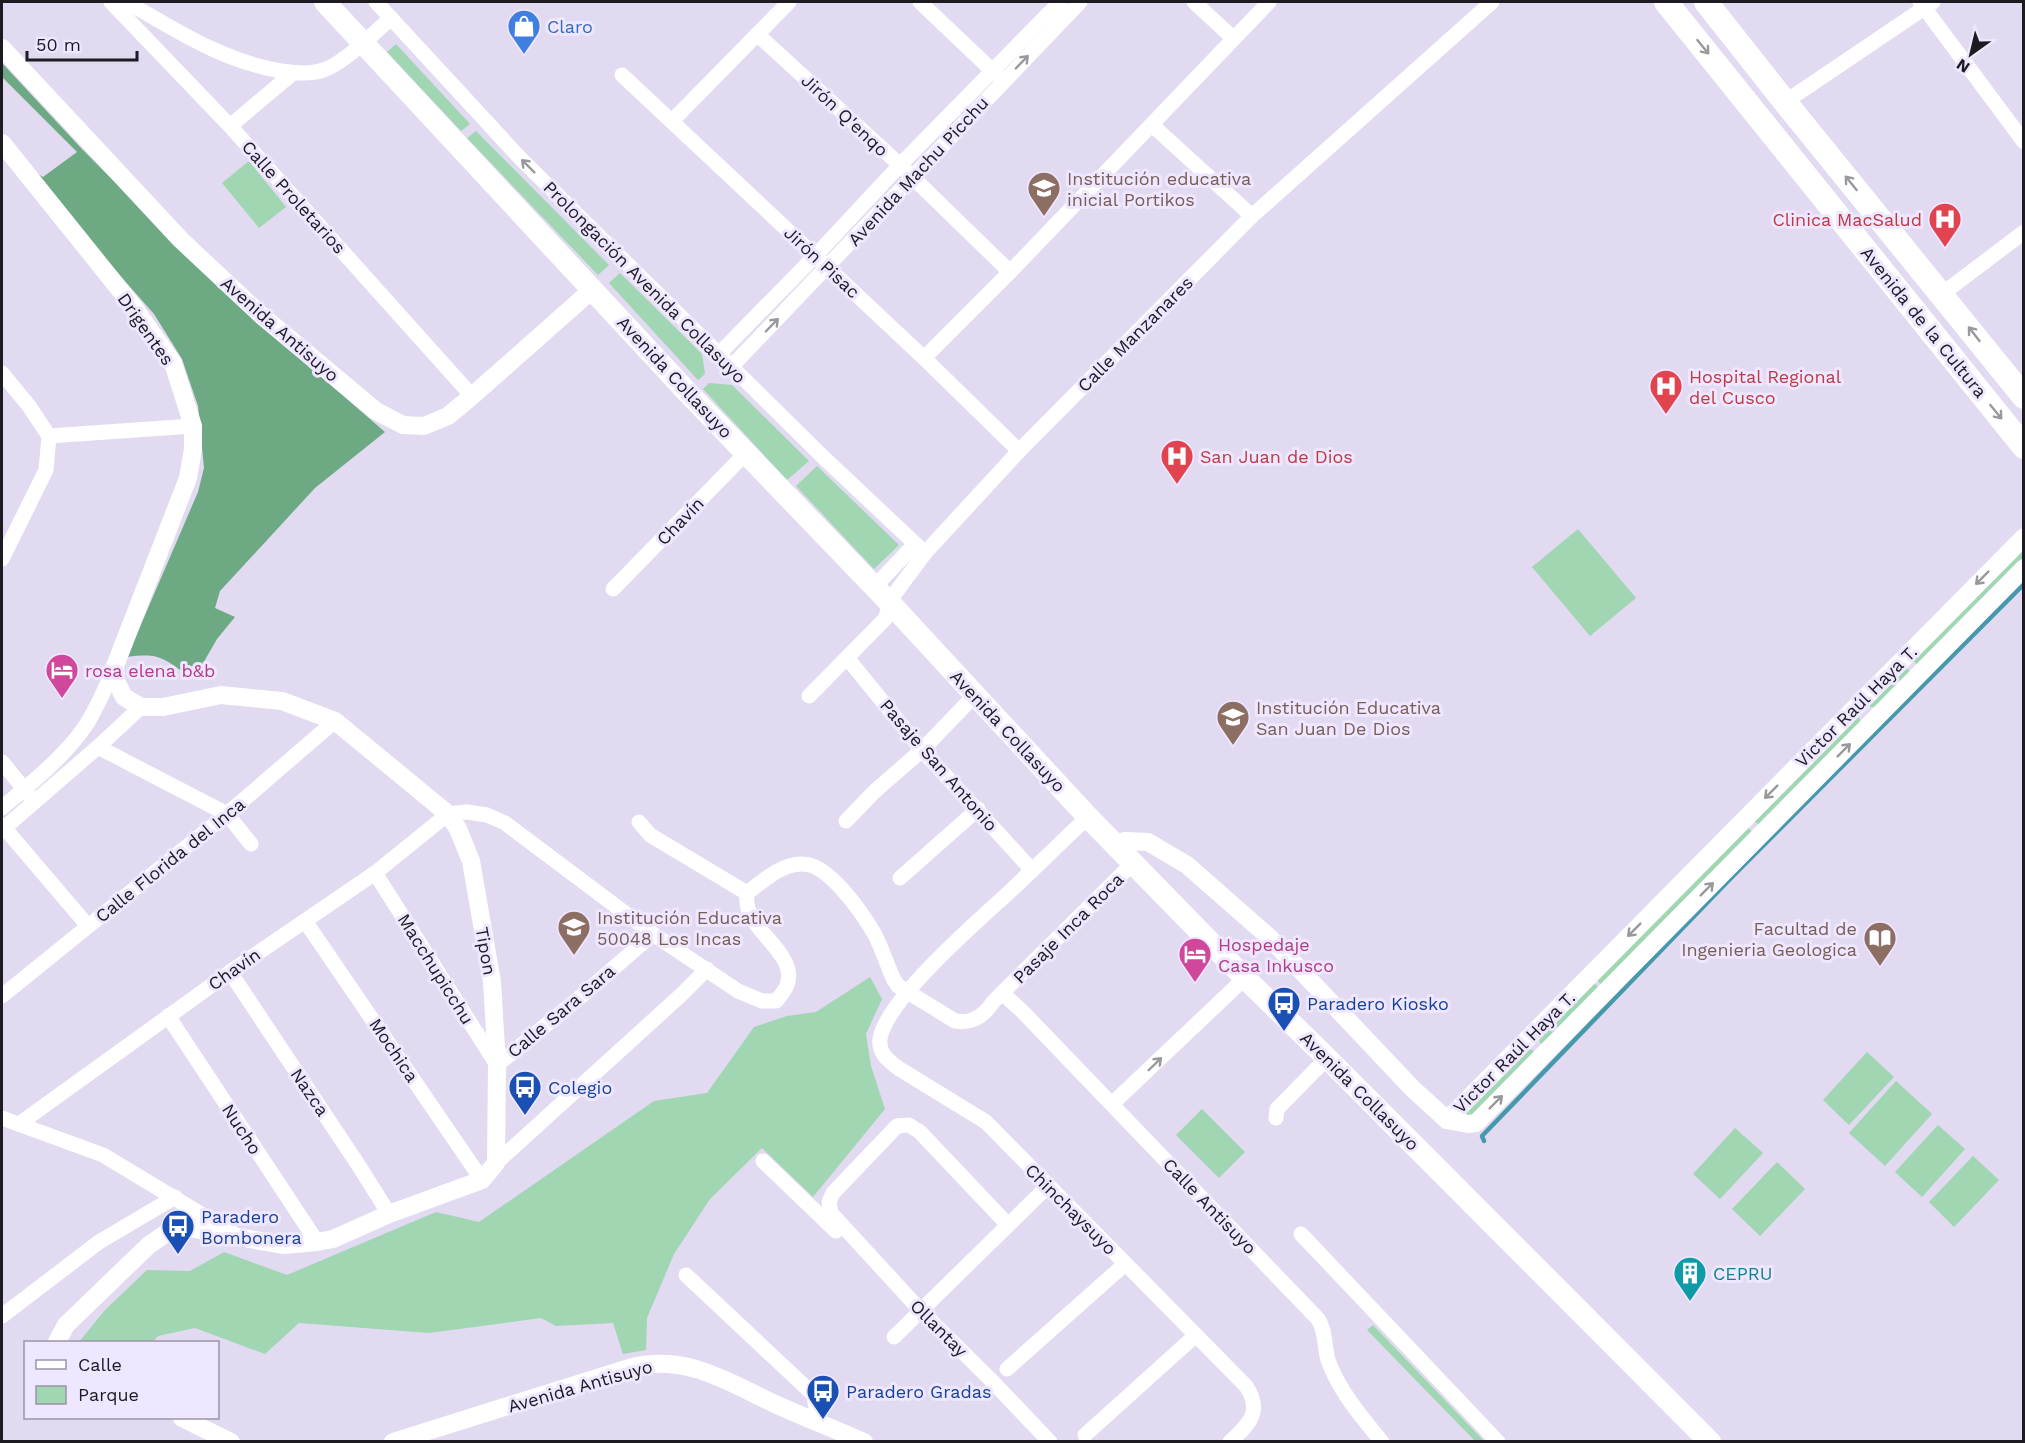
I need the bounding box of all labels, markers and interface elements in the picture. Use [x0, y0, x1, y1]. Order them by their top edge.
shop icon: Claro [506, 8, 542, 55]
place label: Claro [547, 16, 593, 37]
scale bar [27, 24, 136, 62]
north arrow [1941, 24, 2001, 84]
text: 50 m [36, 34, 81, 55]
one-way arrow [1696, 39, 1709, 55]
one-way arrow [1014, 54, 1029, 69]
text: N [1953, 55, 1973, 77]
street label: Jirón Q'enqo [797, 69, 893, 161]
street label: Avenida Machu Picchu [843, 92, 993, 250]
street label: Calle Proletarios [238, 136, 350, 258]
one-way arrow [520, 158, 535, 173]
place label: Institución educativa inicial Portikos [1067, 168, 1251, 210]
school or university icon: Institución educativa inicial Portikos [1026, 170, 1062, 217]
street label: Prolongación Avenida Collasuyo [539, 176, 751, 388]
one-way arrow [1844, 176, 1858, 191]
hospital icon: Clinica MacSalud [1927, 201, 1963, 248]
place label: Clinica MacSalud [1772, 209, 1922, 230]
street label: Jirón Pisac [780, 222, 864, 302]
street label: Avenida de la Cultura [1857, 242, 1991, 402]
street label: Avenida Antisuyo [217, 272, 343, 386]
street label: Calle Manzanares [1073, 272, 1197, 396]
street label: Drigentes [113, 289, 179, 369]
street label: Avenida Collasuyo [613, 311, 737, 443]
one-way arrow [764, 317, 779, 332]
one-way arrow [1968, 327, 1981, 343]
place label: Hospital Regional del Cusco [1689, 366, 1842, 408]
hospital icon: Hospital Regional del Cusco [1648, 368, 1684, 415]
one-way arrow [1989, 404, 2002, 420]
hospital icon: San Juan de Dios [1159, 438, 1195, 485]
place label: San Juan de Dios [1200, 446, 1353, 467]
street label: Chavín [652, 493, 708, 549]
one-way arrow [1975, 571, 1990, 586]
street label: Victor Raúl Haya T. [1791, 641, 1921, 771]
hotel icon: rosa elena b&b [44, 652, 80, 699]
place label: rosa elena b&b [85, 660, 215, 681]
street label: Avenida Collasuyo [946, 666, 1070, 796]
street label: Pasaje San Antonio [876, 695, 1002, 835]
place label: Institución Educativa San Juan De Dios [1256, 697, 1441, 739]
school or university icon: Institución Educativa San Juan De Dios [1215, 699, 1251, 746]
one-way arrow [1837, 742, 1851, 757]
one-way arrow [1764, 784, 1779, 799]
street label: Calle Florida del Inca [91, 793, 249, 927]
street label: Pasaje Inca Roca [1009, 869, 1127, 987]
one-way arrow [1700, 881, 1714, 896]
place label: Institución Educativa 50048 Los Incas [597, 907, 782, 949]
school or university icon: Institución Educativa 50048 Los Incas [556, 909, 592, 956]
street label: Macchupicchu [394, 910, 478, 1028]
place label: Facultad de Ingenieria Geologica [1681, 918, 1857, 960]
library icon: Facultad de Ingenieria Geologica [1862, 920, 1898, 967]
one-way arrow [1627, 923, 1642, 938]
street label: Tipon [471, 925, 501, 977]
place label: Hospedaje Casa Inkusco [1218, 934, 1334, 976]
hotel icon: Hospedaje Casa Inkusco [1177, 936, 1213, 983]
street label: Chavín [204, 944, 264, 994]
street label: Calle Sara Sara [503, 960, 619, 1062]
bus stop icon: Paradero Kiosko [1266, 985, 1302, 1032]
street label: Victor Raúl Haya T. [1449, 987, 1579, 1117]
place label: Paradero Kiosko [1307, 993, 1449, 1014]
street label: Mochica [365, 1014, 423, 1086]
street label: Avenida Collasuyo [1296, 1027, 1424, 1155]
one-way arrow [1147, 1057, 1162, 1071]
street label: Nazca [286, 1064, 334, 1120]
bus stop icon: Colegio [507, 1069, 543, 1116]
place label: Colegio [548, 1077, 612, 1098]
one-way arrow [1489, 1095, 1503, 1110]
street label: Nucho [218, 1100, 266, 1158]
street label: Calle Antisuyo [1159, 1154, 1261, 1258]
street label: Chinchaysuyo [1021, 1159, 1121, 1259]
place label: Paradero Bombonera [201, 1206, 302, 1248]
bus stop icon: Paradero Bombonera [160, 1208, 196, 1255]
building icon: CEPRU [1672, 1255, 1708, 1302]
place label: CEPRU [1713, 1263, 1773, 1284]
street label: Ollantay [906, 1295, 972, 1361]
legend [24, 1341, 219, 1419]
text: Calle [78, 1354, 122, 1375]
street label: Avenida Antisuyo [505, 1355, 655, 1417]
bus stop icon: Paradero Gradas [805, 1373, 841, 1420]
place label: Paradero Gradas [846, 1381, 991, 1402]
text: Parque [78, 1384, 139, 1405]

